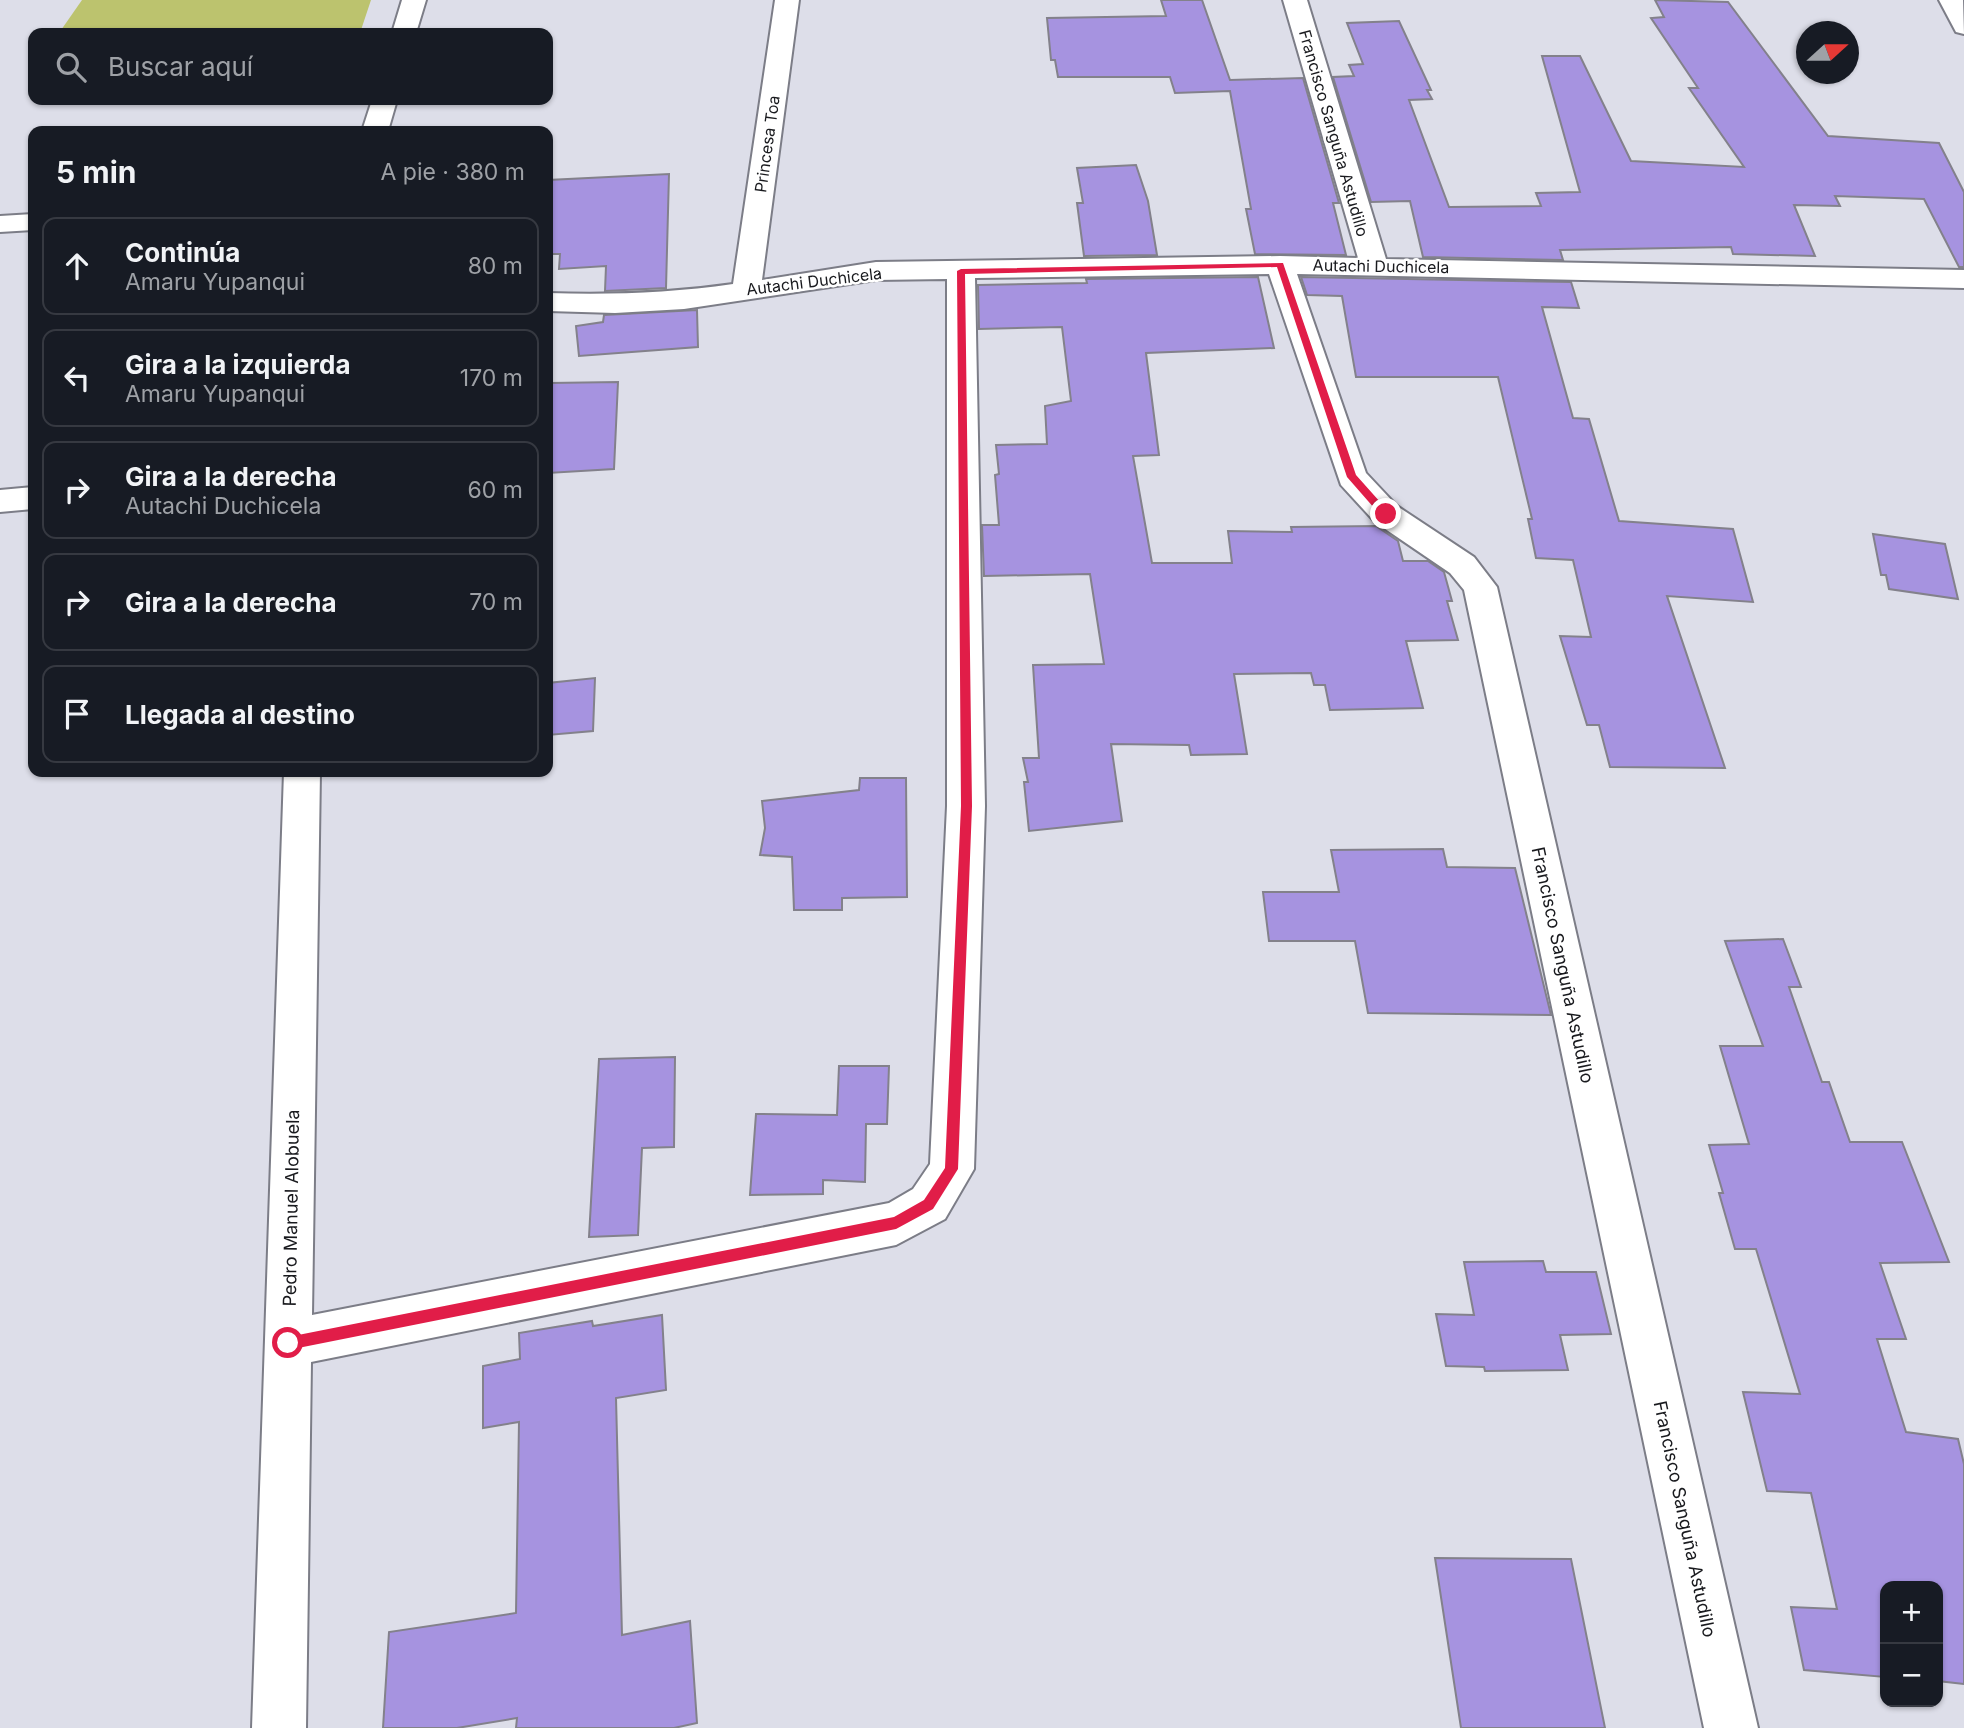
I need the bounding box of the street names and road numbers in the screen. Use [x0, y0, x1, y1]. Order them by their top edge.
street label: Francisco Sanguña Astudillo [1295, 27, 1373, 239]
street label: Princesa Toa [750, 94, 784, 194]
street label: Autachi Duchicela [1313, 255, 1449, 277]
street label: Autachi Duchicela [745, 263, 883, 299]
street label: Francisco Sanguña Astudillo [1528, 845, 1598, 1085]
street label: Pedro Manuel Alobuela [279, 1109, 303, 1307]
street label: Francisco Sanguña Astudillo [1650, 1399, 1720, 1639]

